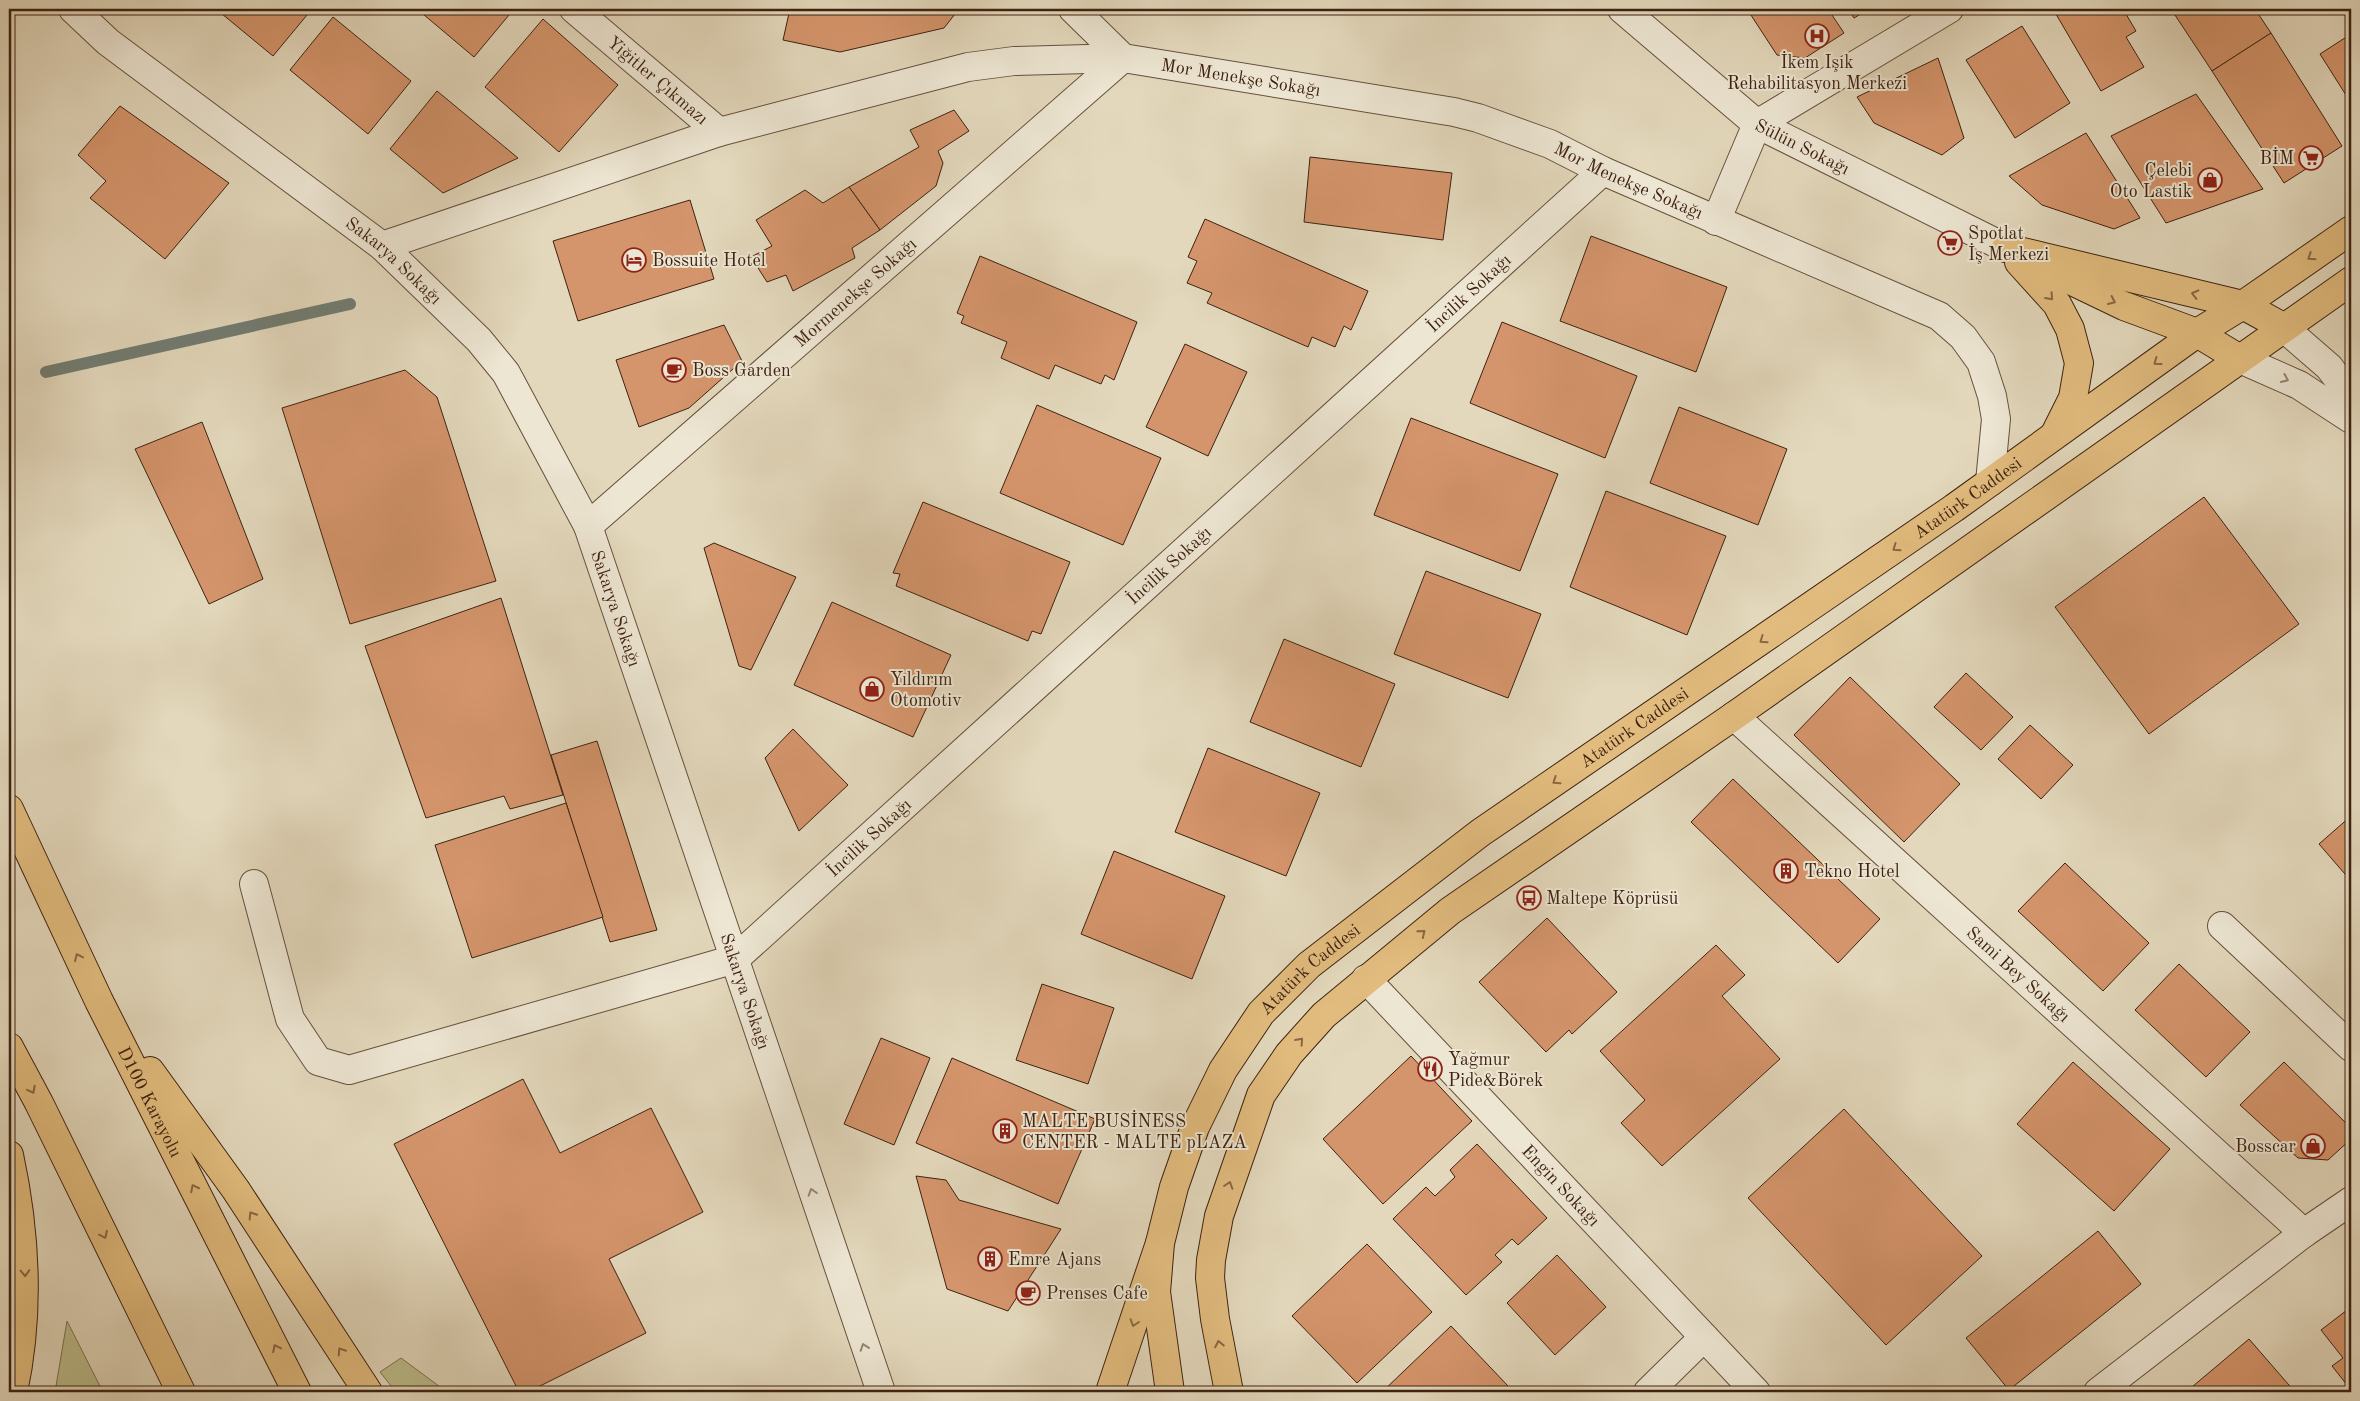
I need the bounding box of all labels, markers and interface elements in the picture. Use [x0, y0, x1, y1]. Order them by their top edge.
hospital icon: İkem Işık Rehabilitasyon Merkezi [1804, 23, 1830, 49]
street label: Yiğitler Çıkmazı [604, 33, 711, 129]
place label: İkem Işık Rehabilitasyon Merkezi [1727, 51, 1907, 93]
street label: Mor Menekşe Sokağı [1160, 56, 1322, 100]
street label: Sülün Sokağı [1752, 116, 1852, 179]
street label: Mor Menekşe Sokağı [1551, 140, 1705, 223]
supermarket icon: BİM [2298, 145, 2324, 171]
place label: BİM [2259, 147, 2294, 168]
place label: Çelebi Oto Lastik [2110, 162, 2192, 201]
shop icon: Çelebi Oto Lastik [2197, 167, 2223, 193]
street label: Sakarya Sokağı [342, 214, 444, 308]
place label: Spotlat İş Merkezi [1968, 225, 2049, 264]
supermarket icon: Spotlat İş Merkezi [1937, 230, 1963, 256]
street label: Mormenekşe Sokağı [791, 235, 920, 351]
hotel icon: Bossuite Hotel [621, 247, 647, 273]
street label: İncilik Sokağı [1422, 251, 1515, 336]
one-way arrow [2307, 251, 2317, 260]
place label: Bossuite Hotel [652, 252, 766, 270]
one-way arrow [2191, 289, 2200, 300]
one-way arrow [2045, 291, 2054, 300]
one-way arrow [2107, 294, 2116, 305]
one-way arrow [2153, 356, 2163, 365]
cafe icon: Boss Garden [661, 357, 687, 383]
place label: Boss Garden [692, 362, 791, 380]
one-way arrow [2280, 372, 2289, 383]
street label: Atatürk Caddesi [1911, 454, 2025, 543]
street label: İncilik Sokağı [1122, 523, 1215, 608]
one-way arrow [1893, 542, 1902, 551]
street label: Sakarya Sokağı [587, 548, 643, 669]
one-way arrow [1759, 634, 1769, 643]
place label: Yıldırım Otomotiv [890, 671, 962, 710]
shop icon: Yıldırım Otomotiv [859, 676, 885, 702]
street label: Atatürk Caddesi [1577, 685, 1692, 772]
one-way arrow [1553, 775, 1562, 784]
street label: İncilik Sokağı [822, 796, 915, 881]
building icon: Tekno Hotel [1773, 858, 1799, 884]
place label: Tekno Hotel [1804, 863, 1900, 881]
bus stop icon: Maltepe Köprüsü [1516, 885, 1542, 911]
place label: Maltepe Köprüsü [1546, 890, 1679, 908]
street label: Atatürk Caddesi [1257, 921, 1364, 1019]
street label: Sami Bey Sokağı [1963, 924, 2073, 1026]
street label: Sakarya Sokağı [716, 931, 772, 1052]
one-way arrow [1416, 931, 1425, 939]
one-way arrow [74, 953, 85, 962]
one-way arrow [1295, 1037, 1304, 1046]
street label: D100 Karayolu [114, 1044, 185, 1161]
place label: Yağmur Pide&Börek [1448, 1051, 1543, 1090]
restaurant icon: Yağmur Pide&Börek [1417, 1056, 1443, 1082]
one-way arrow [26, 1084, 36, 1093]
place label: MALTE BUSİNESS CENTER - MALTE pLAZA [1022, 1110, 1247, 1152]
building icon: MALTE BUSİNESS CENTER - MALTE pLAZA [992, 1118, 1018, 1144]
shop icon: Bosscar [2300, 1133, 2326, 1159]
place label: Bosscar [2235, 1138, 2297, 1156]
street label: Engin Sokağı [1518, 1142, 1603, 1230]
one-way arrow [1224, 1181, 1234, 1190]
one-way arrow [190, 1184, 200, 1193]
one-way arrow [808, 1189, 818, 1197]
one-way arrow [249, 1212, 259, 1221]
one-way arrow [98, 1230, 108, 1239]
building icon: Emre Ajans [977, 1246, 1003, 1272]
place label: Emre Ajans [1008, 1251, 1102, 1269]
one-way arrow [19, 1269, 30, 1277]
cafe icon: Prenses Cafe [1015, 1280, 1041, 1306]
place label: Prenses Cafe [1046, 1285, 1148, 1303]
one-way arrow [1130, 1318, 1140, 1327]
one-way arrow [1215, 1340, 1225, 1349]
one-way arrow [859, 1343, 869, 1351]
one-way arrow [272, 1345, 282, 1354]
one-way arrow [338, 1348, 348, 1357]

